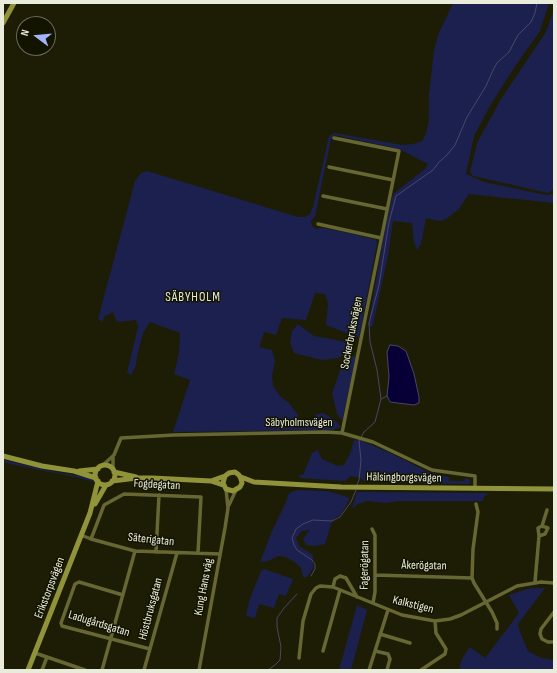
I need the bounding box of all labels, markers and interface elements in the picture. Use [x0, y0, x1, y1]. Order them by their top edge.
north arrow [16, 16, 56, 56]
text: N [18, 28, 32, 37]
district label: SÄBYHOLM [165, 290, 221, 306]
street label: Sockerbruksvägen [338, 296, 366, 370]
street label: Säbyholmsvägen [265, 416, 333, 430]
street label: Hälsingborgsvägen [366, 470, 442, 486]
street label: Fogdegatan [133, 477, 181, 493]
street label: Säterigatan [127, 530, 175, 550]
street label: Fagerögatan [357, 540, 373, 590]
street label: Erikstorpsvägen [32, 555, 68, 621]
street label: Kung Hans väg [191, 557, 217, 617]
street label: Åkerögatan [401, 558, 447, 574]
street label: Höstbruksgatan [136, 576, 166, 642]
street label: Kalkstigen [391, 593, 435, 617]
street label: Ladugårdsgatan [67, 608, 131, 640]

